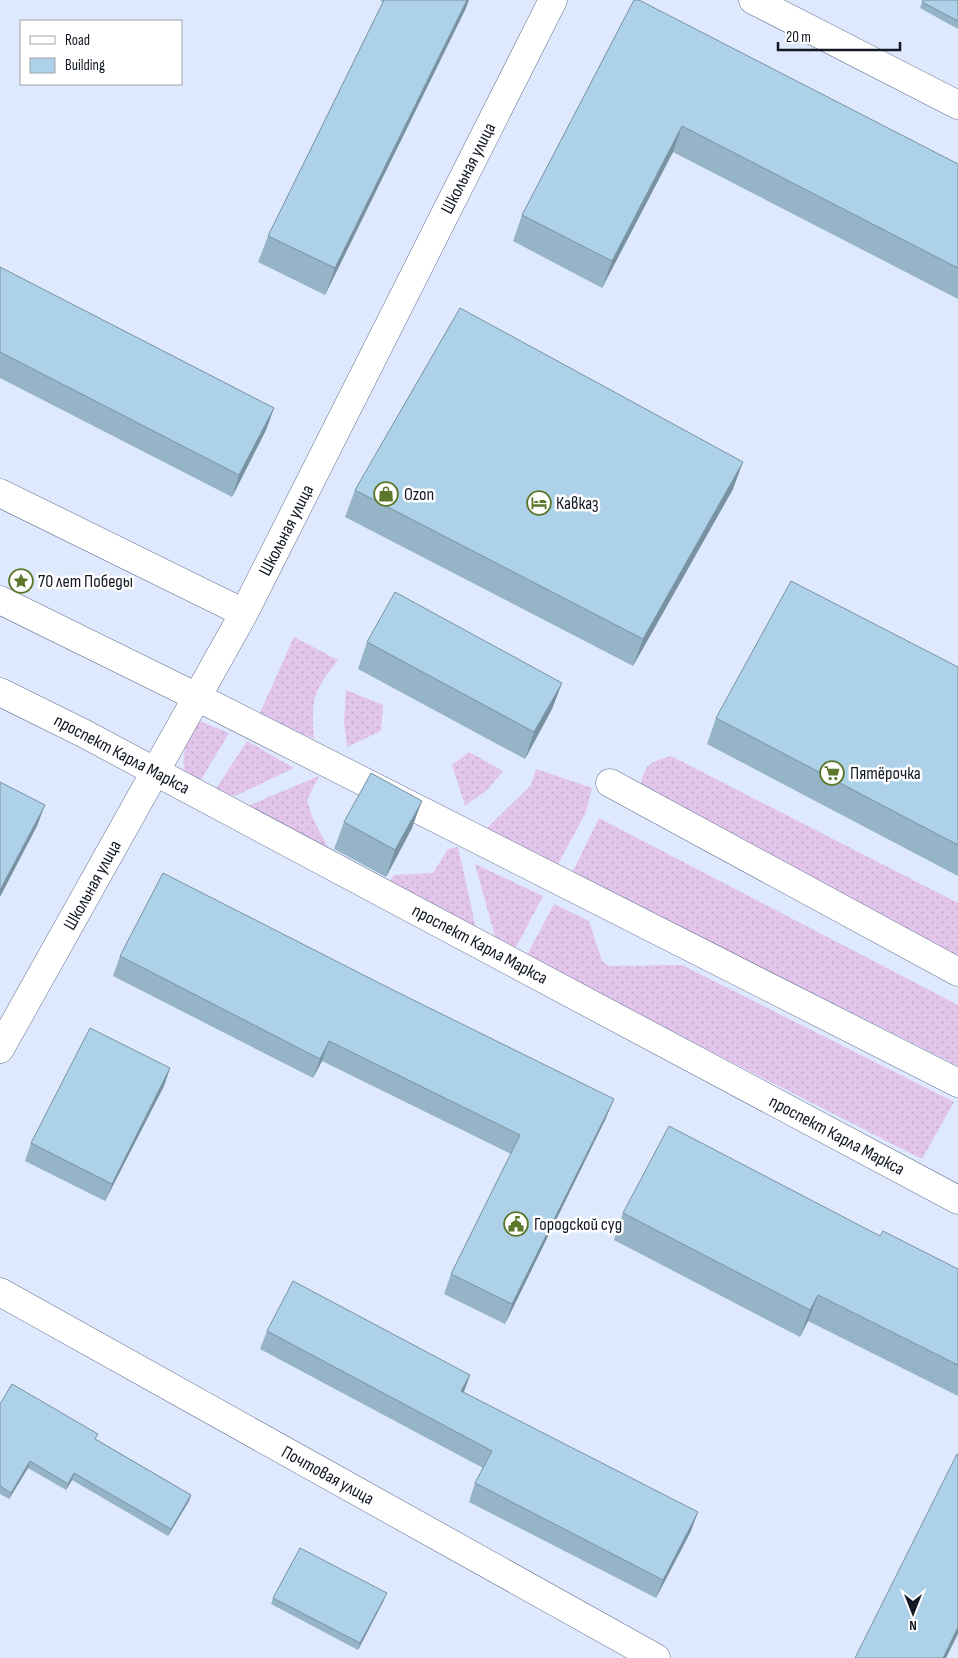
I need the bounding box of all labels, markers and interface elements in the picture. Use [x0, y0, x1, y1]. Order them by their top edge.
legend [20, 20, 182, 85]
scale bar [778, 20, 900, 52]
text: 20 m [786, 28, 811, 47]
text: Road [65, 31, 90, 50]
text: Building [65, 56, 105, 75]
street label: Школьная улица [437, 119, 500, 217]
street label: Школьная улица [255, 481, 318, 579]
shop icon: Ozon [373, 481, 399, 507]
place label: Ozon [404, 484, 434, 505]
hotel icon: Кавказ [526, 490, 552, 516]
place label: Кавказ [556, 493, 599, 514]
place icon: 70 лет Победы [8, 568, 34, 594]
place label: 70 лет Победы [38, 571, 133, 592]
street label: проспект Карла Маркса [50, 710, 193, 799]
supermarket icon: Пятёрочка [819, 760, 845, 786]
place label: Пятёрочка [850, 763, 921, 784]
street label: Школьная улица [59, 837, 126, 934]
street label: проспект Карла Маркса [408, 900, 551, 989]
street label: проспект Карла Маркса [765, 1091, 908, 1180]
public building icon: Городской суд [503, 1211, 529, 1237]
place label: Городской суд [534, 1214, 622, 1235]
street label: Почтовая улица [278, 1441, 378, 1509]
north arrow [888, 1588, 938, 1638]
text: N [909, 1617, 917, 1634]

